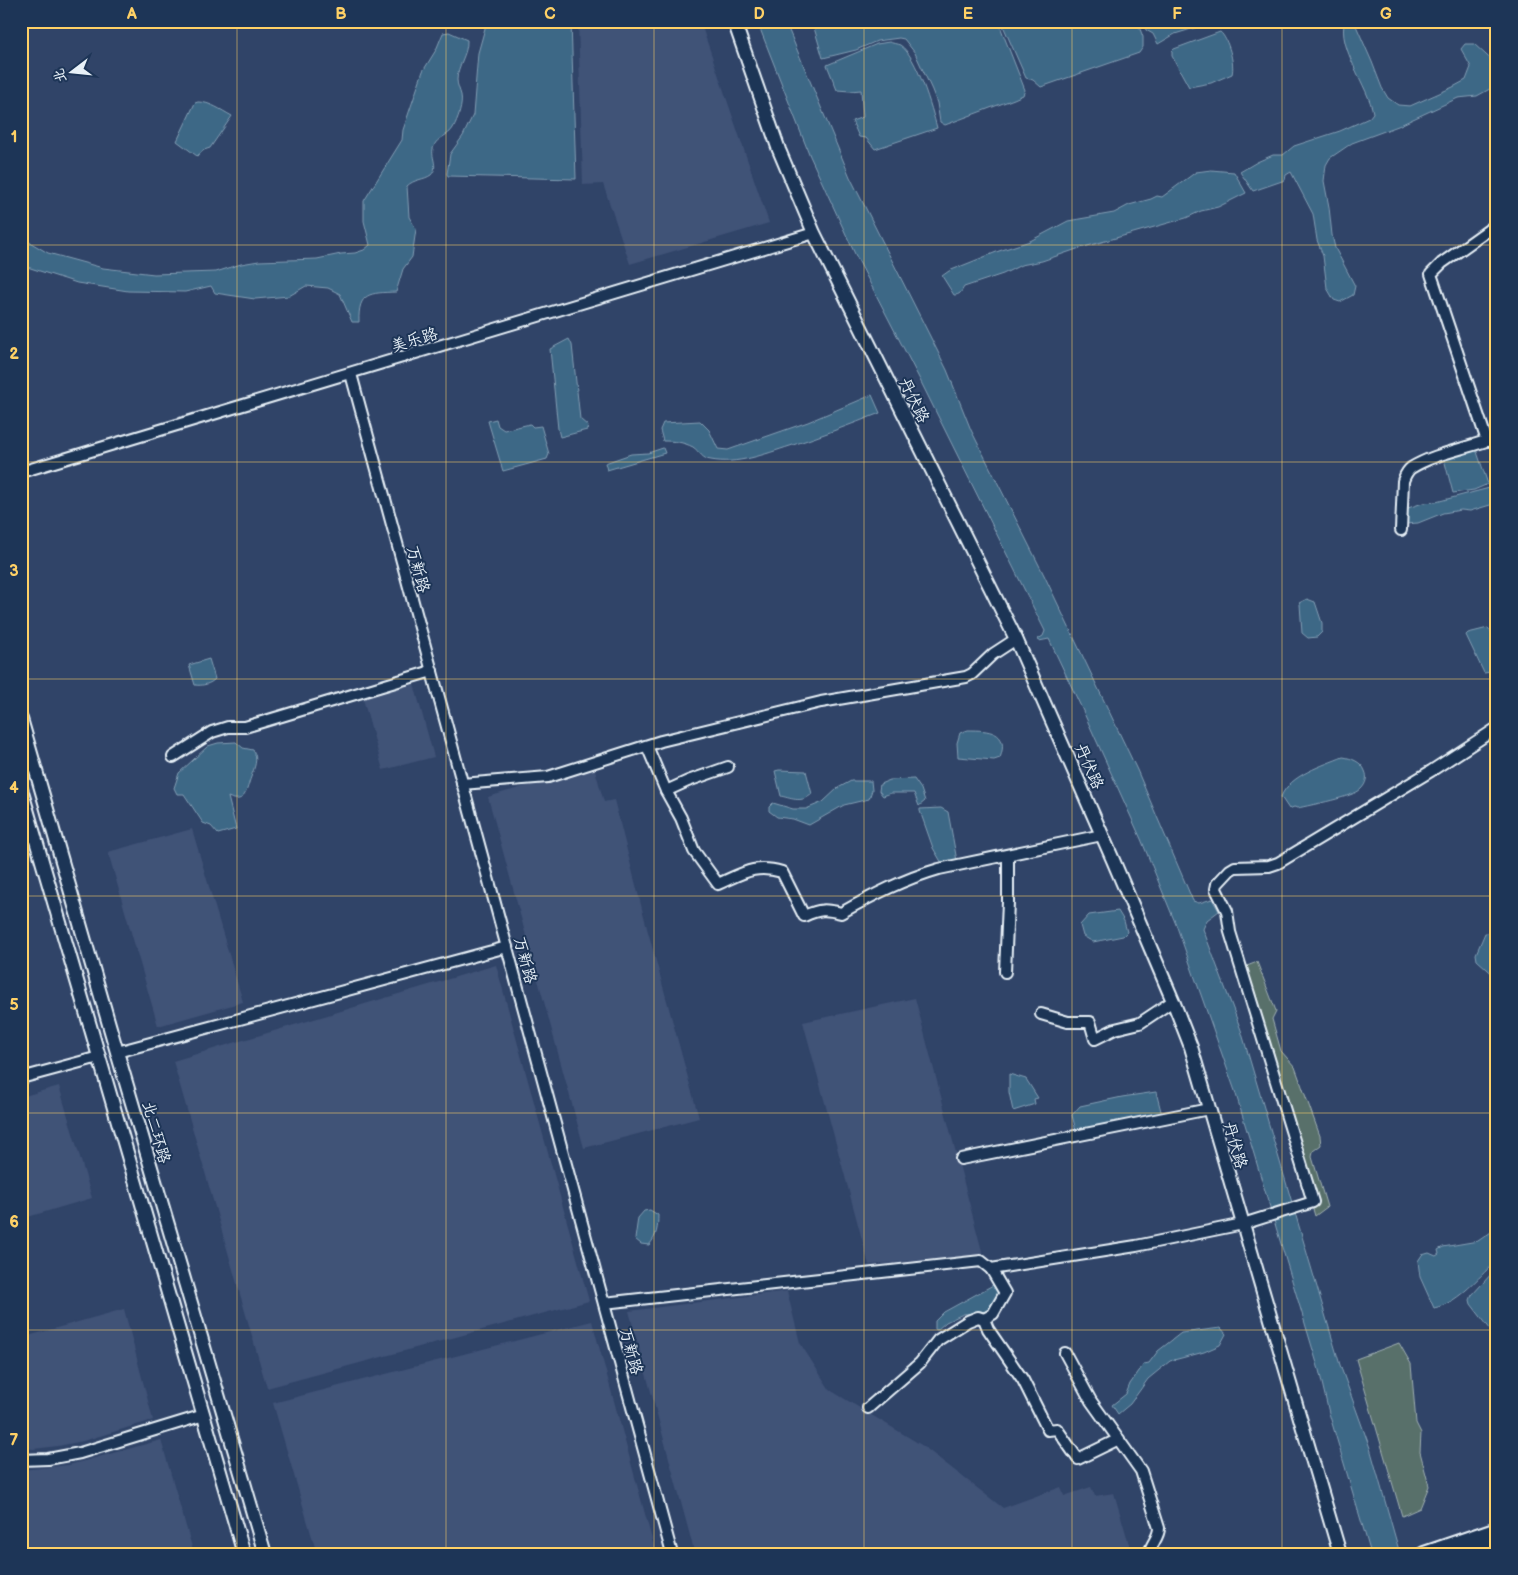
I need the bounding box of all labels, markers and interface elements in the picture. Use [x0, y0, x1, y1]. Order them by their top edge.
text: A [126, 5, 137, 24]
text: B [335, 5, 347, 24]
text: C [544, 5, 556, 24]
text: D [753, 5, 765, 24]
text: E [963, 5, 973, 24]
text: F [1172, 5, 1182, 24]
text: G [1380, 5, 1392, 24]
north arrow [48, 48, 98, 98]
text: 北 [50, 66, 70, 85]
text: 1 [11, 128, 17, 147]
street label: 美乐路 [389, 324, 440, 357]
text: 2 [9, 345, 19, 364]
street label: 丹伏路 [895, 375, 933, 426]
street label: 万新路 [402, 544, 433, 595]
text: 3 [9, 562, 19, 581]
street label: 丹伏路 [1070, 741, 1107, 792]
text: 4 [9, 779, 19, 798]
street label: 万新路 [509, 935, 540, 986]
text: 5 [9, 996, 19, 1015]
street label: 北二环路 [138, 1099, 174, 1166]
street label: 丹伏路 [1219, 1120, 1250, 1171]
text: 6 [9, 1213, 19, 1232]
street label: 万新路 [615, 1326, 646, 1377]
text: 7 [10, 1431, 19, 1450]

